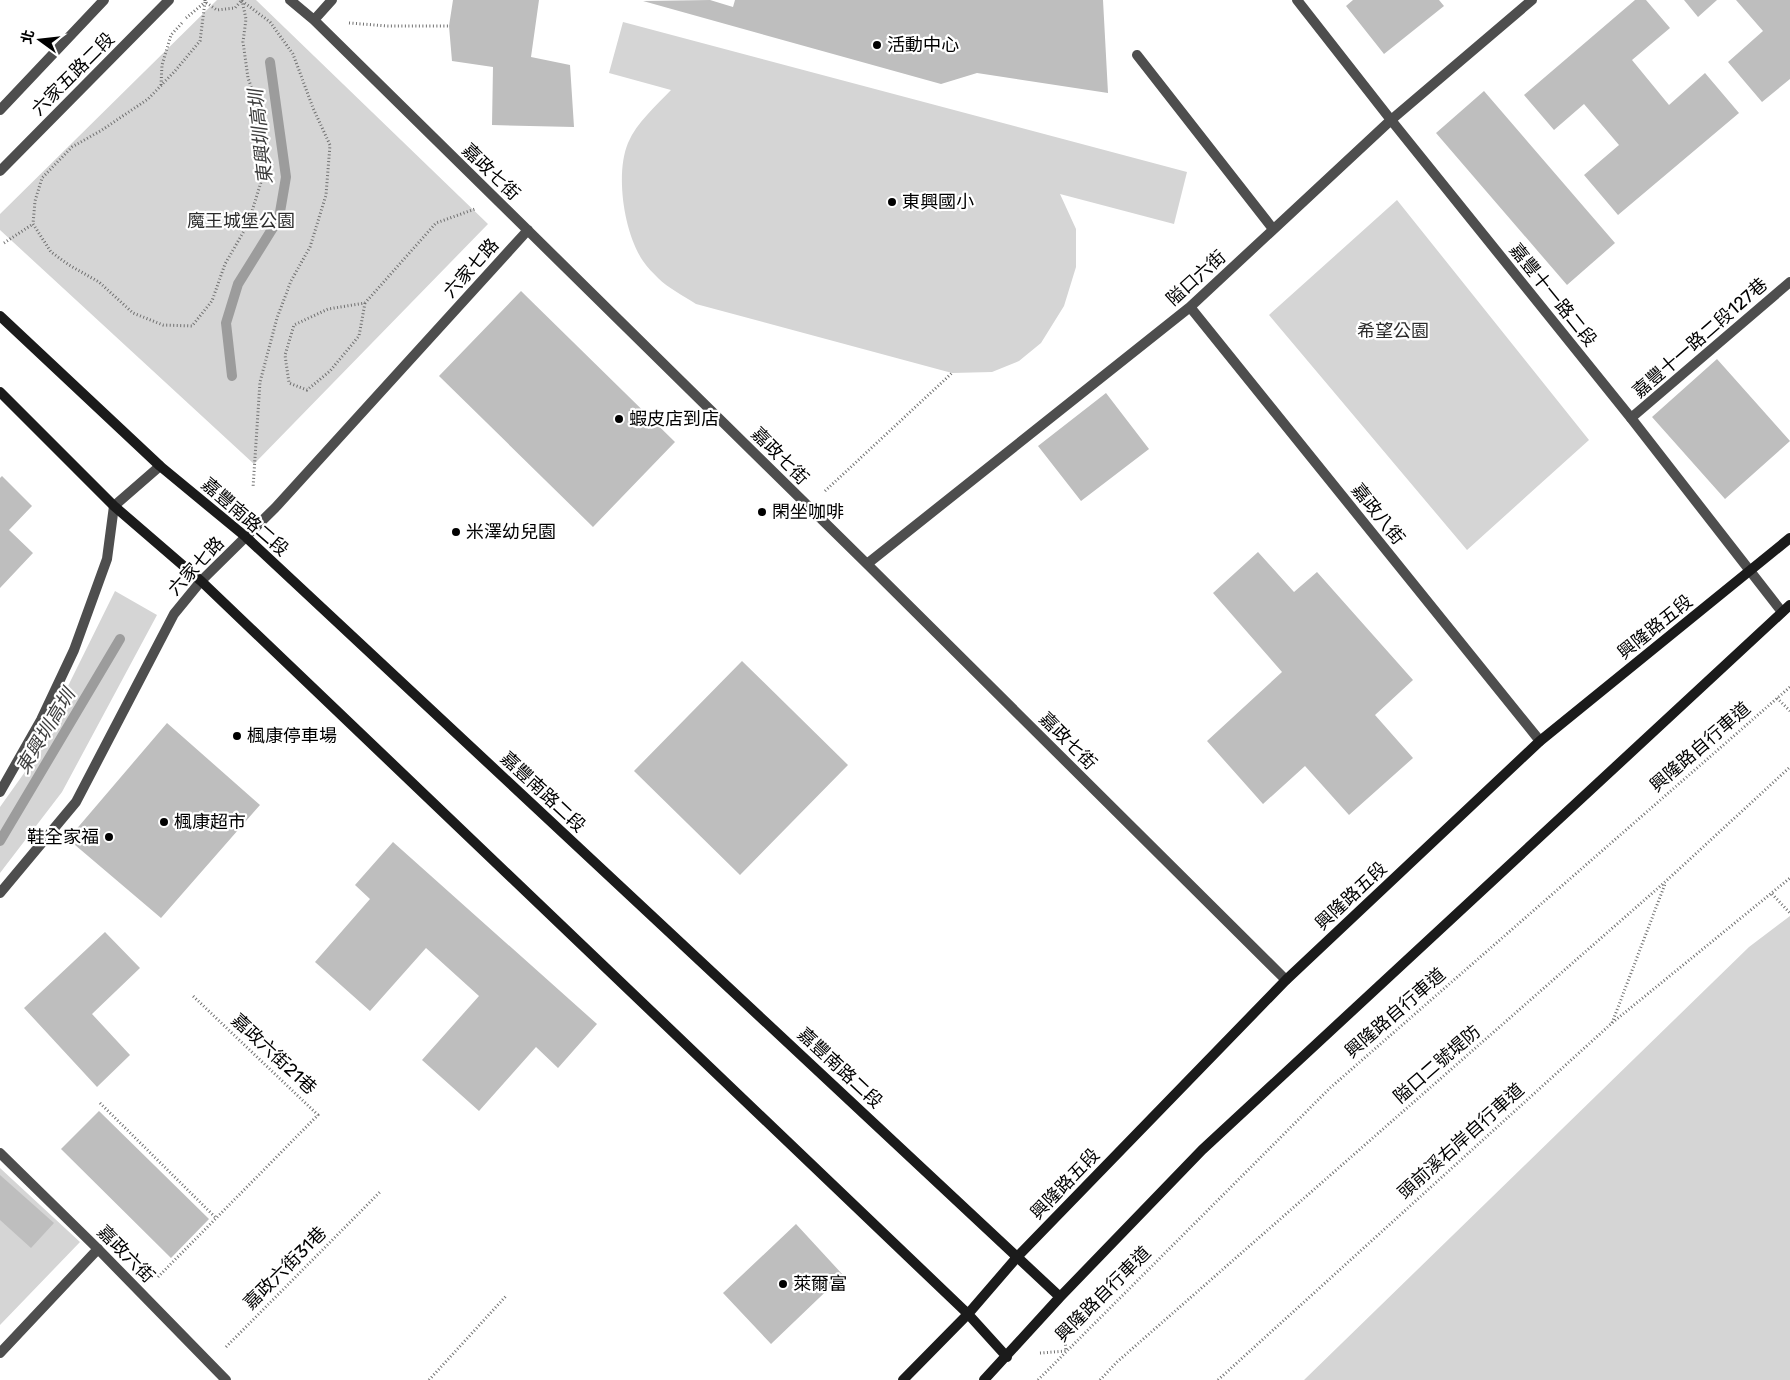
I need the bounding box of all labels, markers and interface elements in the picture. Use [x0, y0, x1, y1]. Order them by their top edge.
north arrow [15, 15, 65, 65]
text: 北 [18, 28, 38, 46]
street label: 六家五路二段 [27, 28, 119, 120]
place label: 活動中心 [887, 34, 959, 56]
marker: 活動中心 [871, 39, 883, 51]
water label: 東興圳高圳 [244, 86, 277, 185]
street label: 嘉政七街 [457, 139, 525, 205]
place label: 東興國小 [902, 191, 974, 213]
marker: 東興國小 [886, 196, 898, 208]
park label: 魔王城堡公園 [187, 210, 295, 232]
street label: 六家七路 [439, 234, 503, 302]
street label: 嘉豐十一路二段 [1505, 239, 1601, 351]
street label: 隘口六街 [1162, 246, 1230, 310]
street label: 嘉豐十一路二段127巷 [1628, 273, 1772, 403]
park label: 希望公園 [1357, 320, 1429, 342]
place label: 蝦皮店到店 [629, 408, 719, 430]
marker: 蝦皮店到店 [613, 413, 625, 425]
street label: 嘉政七街 [747, 423, 813, 489]
street label: 嘉豐南路二段 [197, 473, 293, 561]
street label: 嘉政八街 [1347, 479, 1409, 549]
place label: 閑坐咖啡 [772, 501, 844, 523]
marker: 閑坐咖啡 [756, 506, 768, 518]
place label: 米澤幼兒園 [466, 521, 556, 543]
marker: 米澤幼兒園 [450, 526, 462, 538]
street label: 六家七路 [163, 532, 229, 600]
street label: 興隆路五段 [1613, 590, 1697, 664]
water label: 東興圳高圳 [11, 682, 81, 778]
street label: 興隆路自行車道 [1645, 697, 1755, 797]
street label: 嘉政七街 [1035, 708, 1101, 774]
place label: 楓康停車場 [247, 725, 337, 747]
marker: 楓康停車場 [231, 730, 243, 742]
street label: 嘉豐南路二段 [496, 747, 590, 837]
place label: 楓康超市 [174, 811, 246, 833]
marker: 楓康超市 [158, 816, 170, 828]
place label: 鞋全家福 [27, 826, 99, 848]
marker: 鞋全家福 [103, 831, 115, 843]
street label: 興隆路五段 [1311, 857, 1391, 935]
street label: 興隆路自行車道 [1340, 963, 1450, 1063]
street label: 嘉政六街21巷 [227, 1009, 321, 1099]
street label: 隘口二號堤防 [1389, 1020, 1485, 1108]
street label: 嘉豐南路二段 [793, 1023, 887, 1113]
street label: 頭前溪右岸自行車道 [1393, 1079, 1529, 1203]
street label: 興隆路五段 [1026, 1144, 1104, 1224]
street label: 嘉政六街 [93, 1221, 159, 1287]
street label: 嘉政六街31巷 [239, 1222, 331, 1314]
street label: 興隆路自行車道 [1051, 1242, 1155, 1346]
place label: 萊爾富 [793, 1273, 847, 1295]
marker: 萊爾富 [777, 1278, 789, 1290]

